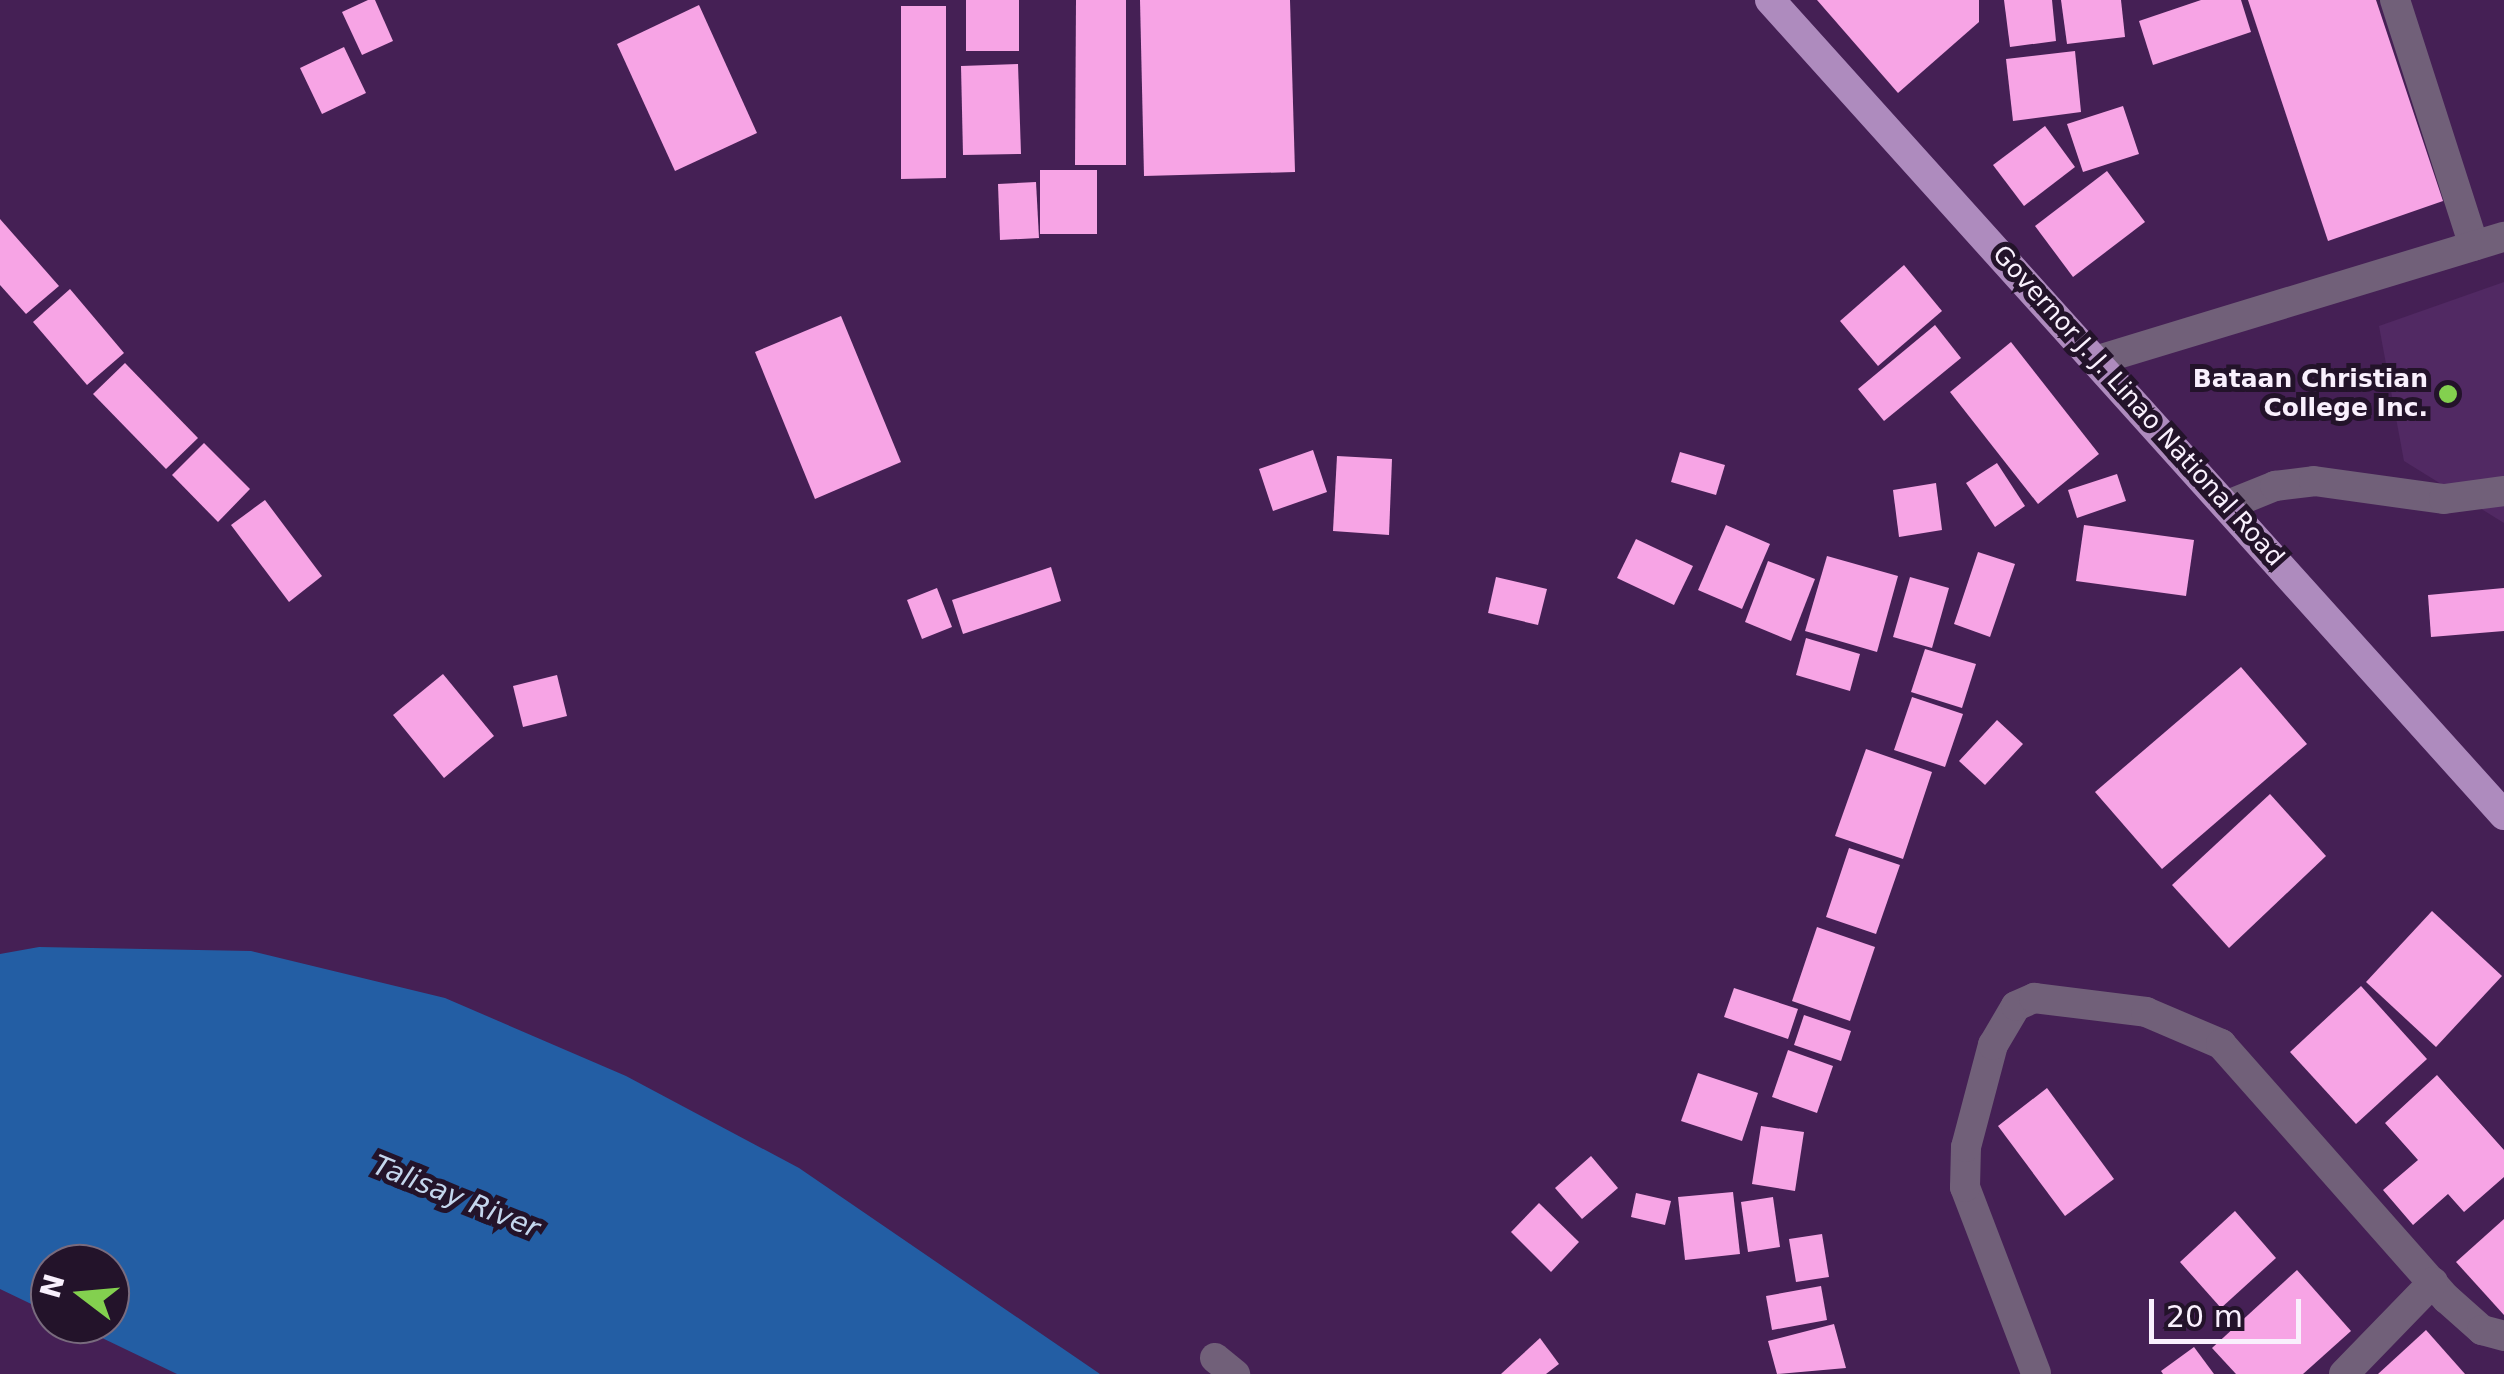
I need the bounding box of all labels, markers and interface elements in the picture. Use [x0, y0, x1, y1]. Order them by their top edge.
street label: Governor J. J. Linao National Road [1986, 240, 2290, 572]
place label: Bataan Christian College Inc. [2193, 365, 2428, 424]
marker: Bataan Christian College Inc. [2437, 383, 2459, 405]
water label: Talisay River [368, 1148, 544, 1246]
north arrow [30, 1244, 130, 1344]
text: N [34, 1270, 72, 1302]
scale bar [2154, 1279, 2306, 1341]
text: 20 m [2166, 1299, 2243, 1334]

